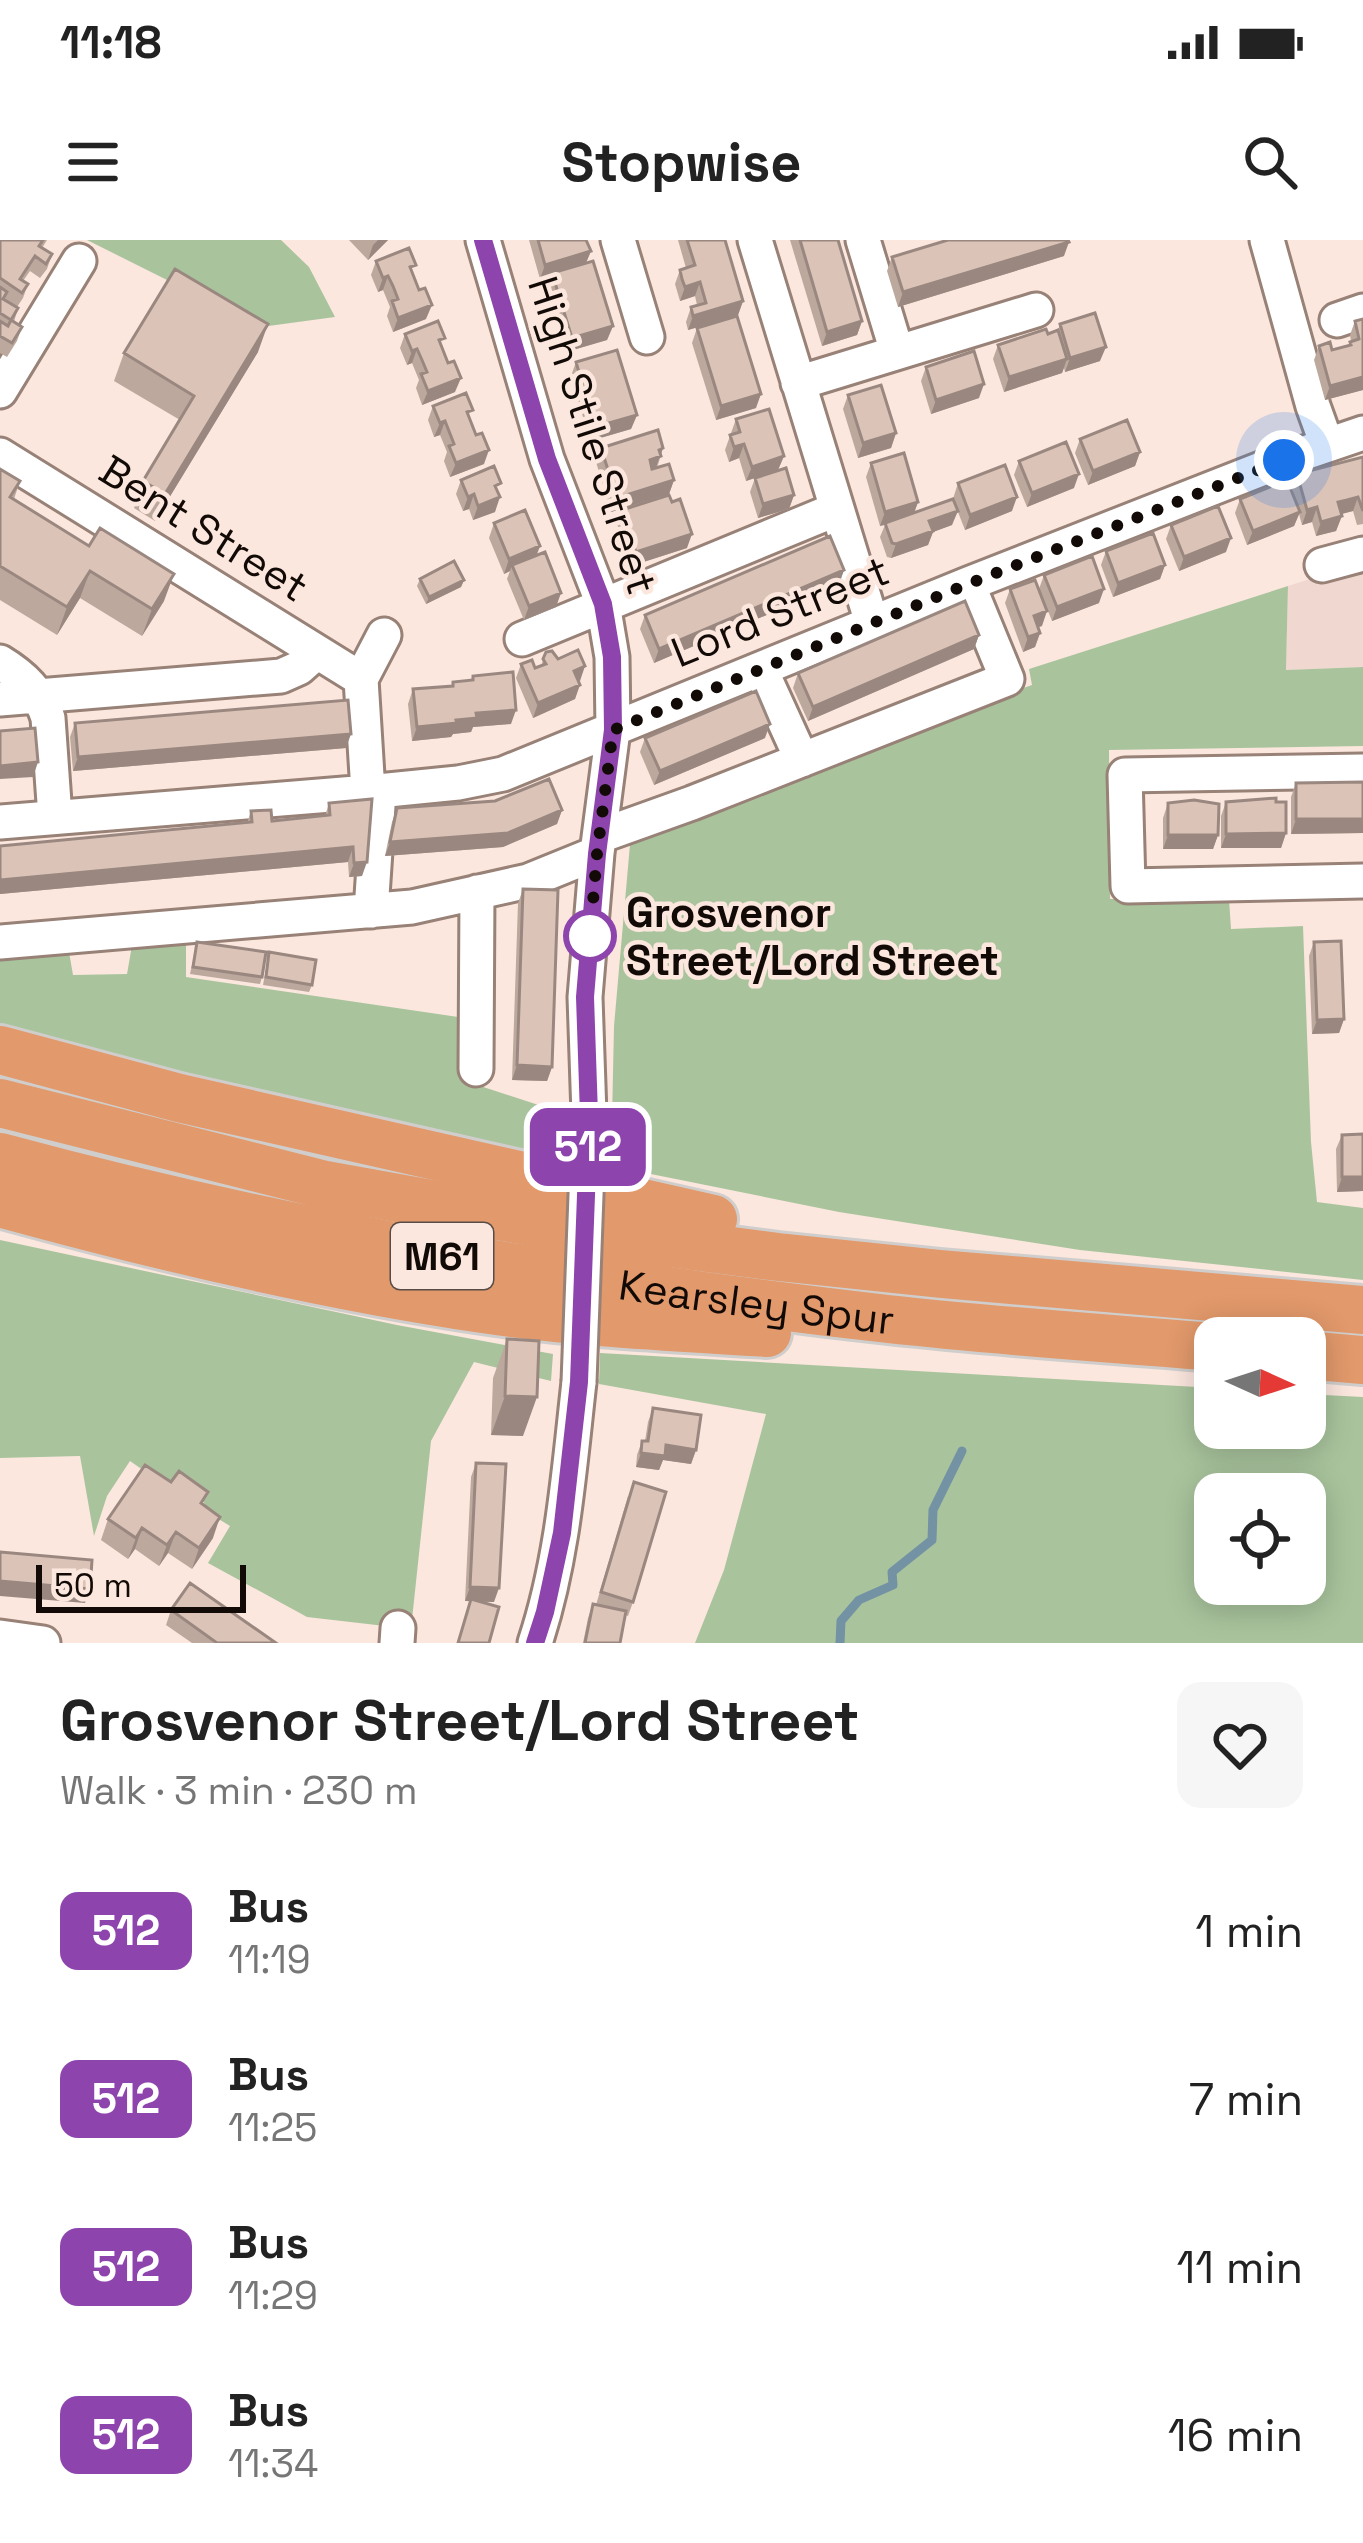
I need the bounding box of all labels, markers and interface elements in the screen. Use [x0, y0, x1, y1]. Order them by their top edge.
text: 11:18 [60, 14, 161, 71]
text: Stopwise [562, 128, 801, 197]
icon: menu [60, 129, 126, 195]
icon: search [1237, 129, 1303, 195]
street label: High Stile Street [516, 270, 669, 601]
your location [1254, 430, 1314, 490]
street label: Bent Street [90, 443, 318, 613]
street label: Lord Street [664, 544, 897, 679]
place label: Grosvenor Street/Lord Street [626, 886, 999, 987]
marker: Grosvenor Street/Lord Street [565, 911, 615, 961]
line badge: 512 [519, 1108, 657, 1186]
text: 512 [554, 1120, 622, 1173]
road number: M61 [391, 1223, 493, 1289]
street label: Kearsley Spur [615, 1258, 897, 1347]
north arrow [1194, 1317, 1326, 1449]
map controls [1194, 1317, 1326, 1605]
button: locate [1194, 1473, 1326, 1605]
scale bar [36, 1559, 246, 1612]
text: 50 m [54, 1565, 132, 1607]
button: heart [1177, 1682, 1303, 1808]
text: Grosvenor Street/Lord Street [60, 1684, 859, 1757]
text: Walk · 3 min · 230 m [60, 1766, 417, 1815]
text: Bus [228, 1878, 309, 1935]
text: 1 min [1195, 1903, 1303, 1960]
text: 512 [92, 1904, 160, 1957]
text: 11:19 [228, 1935, 311, 1984]
text: Bus [228, 2046, 309, 2103]
text: 7 min [1189, 2071, 1303, 2128]
text: 512 [92, 2072, 160, 2125]
text: 11:25 [228, 2103, 317, 2152]
text: Bus [228, 2214, 309, 2271]
text: 11 min [1177, 2239, 1303, 2296]
text: 512 [92, 2240, 160, 2293]
text: 11:29 [228, 2271, 318, 2320]
text: Bus [228, 2382, 309, 2439]
text: 16 min [1168, 2407, 1303, 2464]
text: 512 [92, 2408, 160, 2461]
text: 11:34 [228, 2439, 318, 2488]

